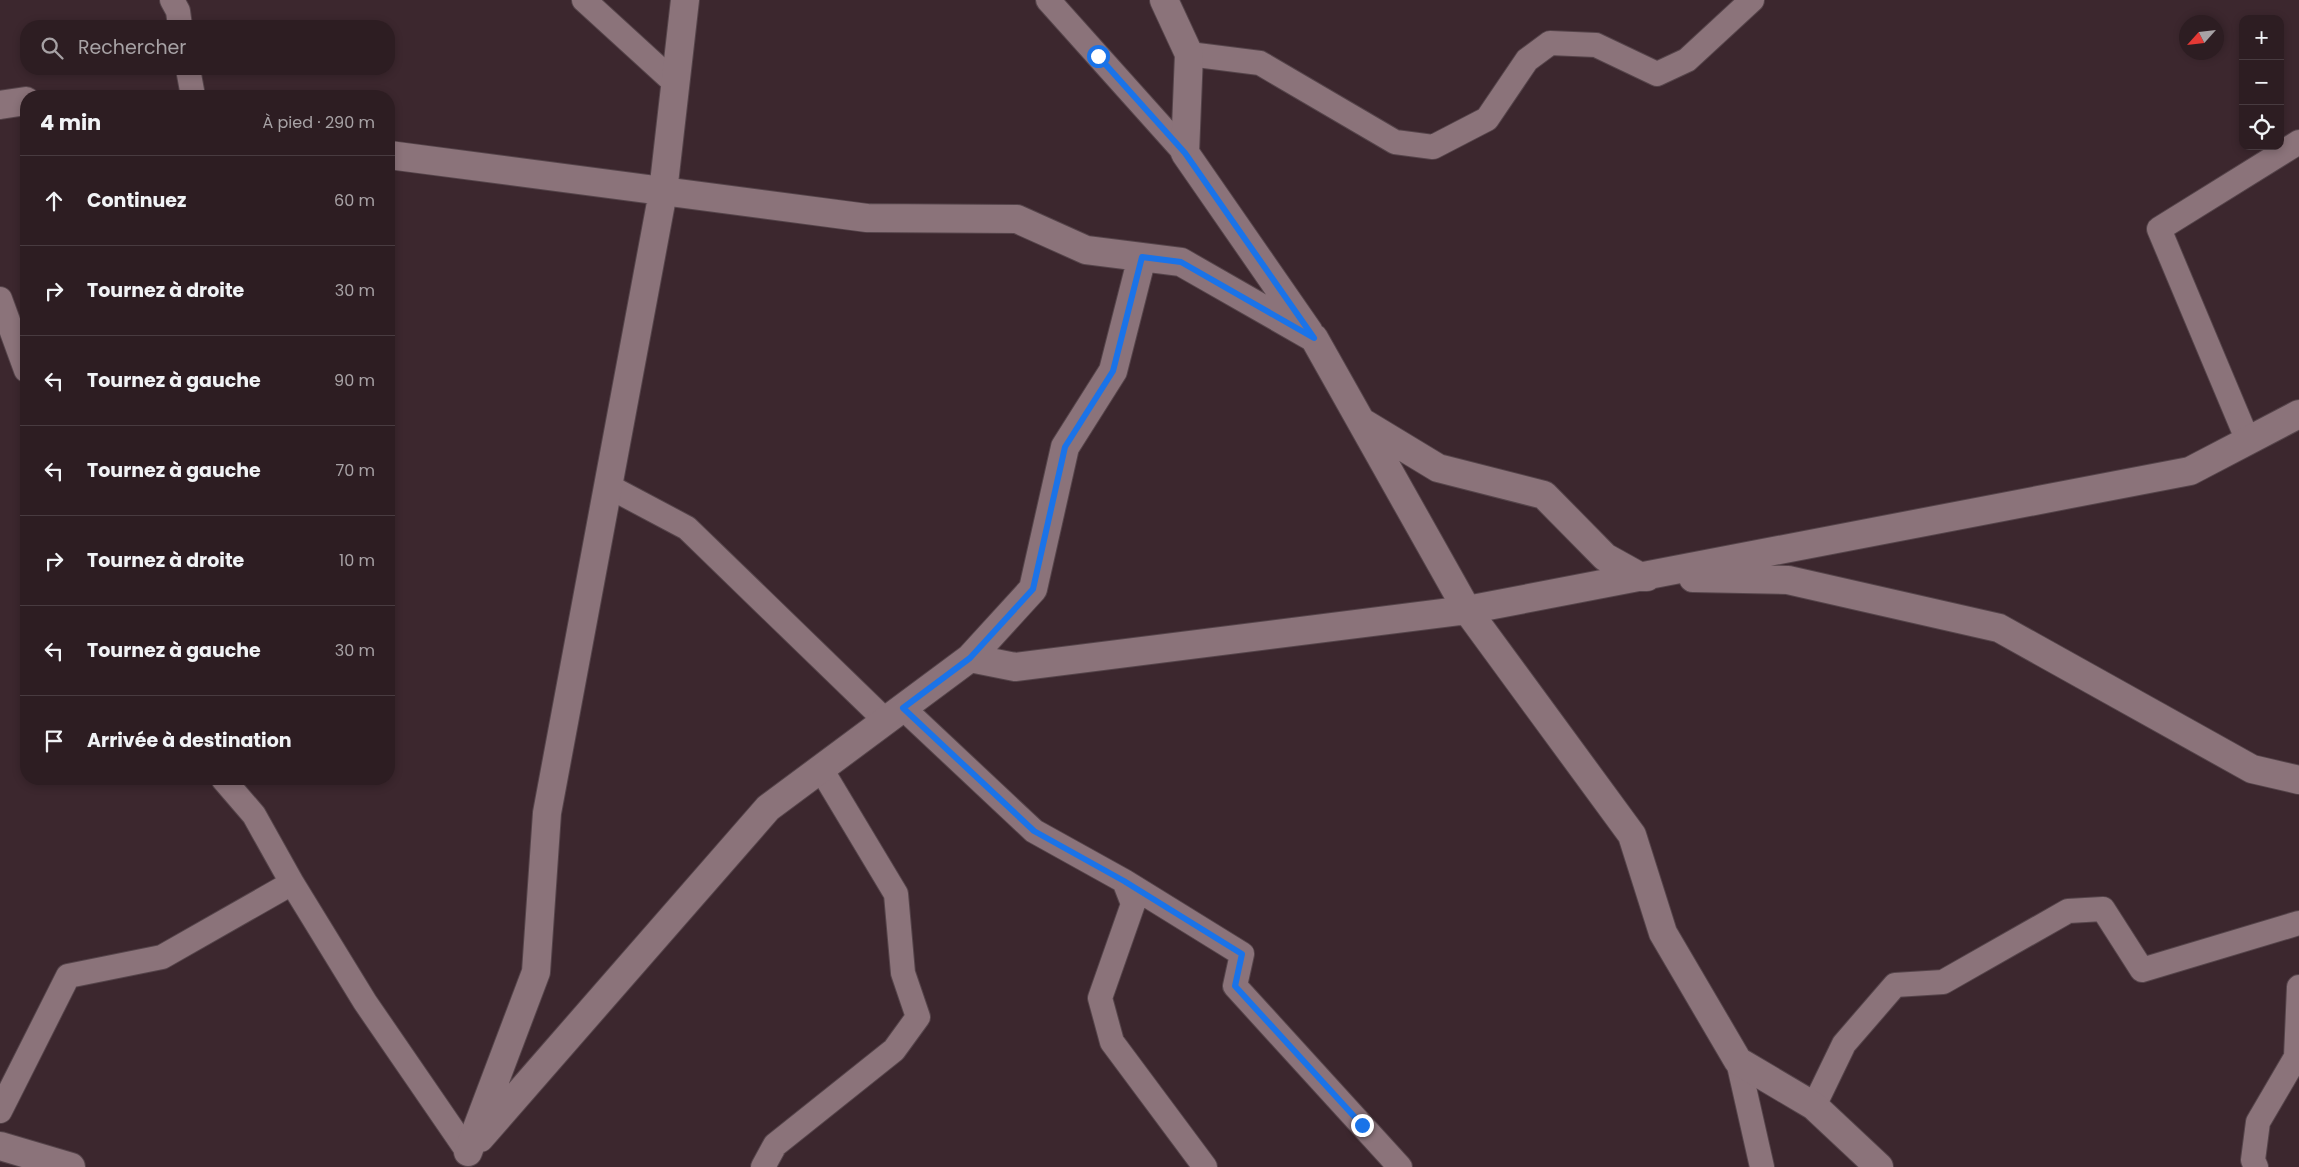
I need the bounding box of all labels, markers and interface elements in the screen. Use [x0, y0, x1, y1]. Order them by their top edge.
north arrow [2179, 15, 2224, 60]
map controls [2239, 15, 2284, 150]
button: + [2239, 15, 2284, 60]
search box [20, 20, 395, 75]
icon: search [38, 34, 66, 62]
text: Rechercher [78, 34, 186, 61]
route start [1087, 45, 1110, 68]
button: − [2239, 60, 2284, 105]
button: locate [2239, 105, 2284, 150]
text: 4 min [40, 108, 101, 137]
text: À pied · 290 m [262, 111, 375, 134]
icon: ahead [40, 187, 68, 215]
text: Continuez [87, 187, 186, 214]
text: 60 m [334, 189, 375, 212]
icon: right [40, 277, 68, 305]
text: Tournez à droite [87, 277, 244, 304]
text: 30 m [335, 279, 375, 302]
icon: left [40, 367, 68, 395]
text: Tournez à gauche [87, 367, 261, 394]
text: 90 m [334, 369, 375, 392]
icon: left [40, 457, 68, 485]
text: Tournez à gauche [87, 457, 261, 484]
text: 70 m [335, 459, 375, 482]
icon: right [40, 547, 68, 575]
text: Tournez à droite [87, 547, 244, 574]
text: 10 m [339, 549, 375, 572]
icon: left [40, 637, 68, 665]
text: Tournez à gauche [87, 637, 261, 664]
text: 30 m [335, 639, 375, 662]
icon: arrive [40, 727, 68, 755]
text: Arrivée à destination [87, 727, 292, 754]
route end [1351, 1114, 1374, 1137]

